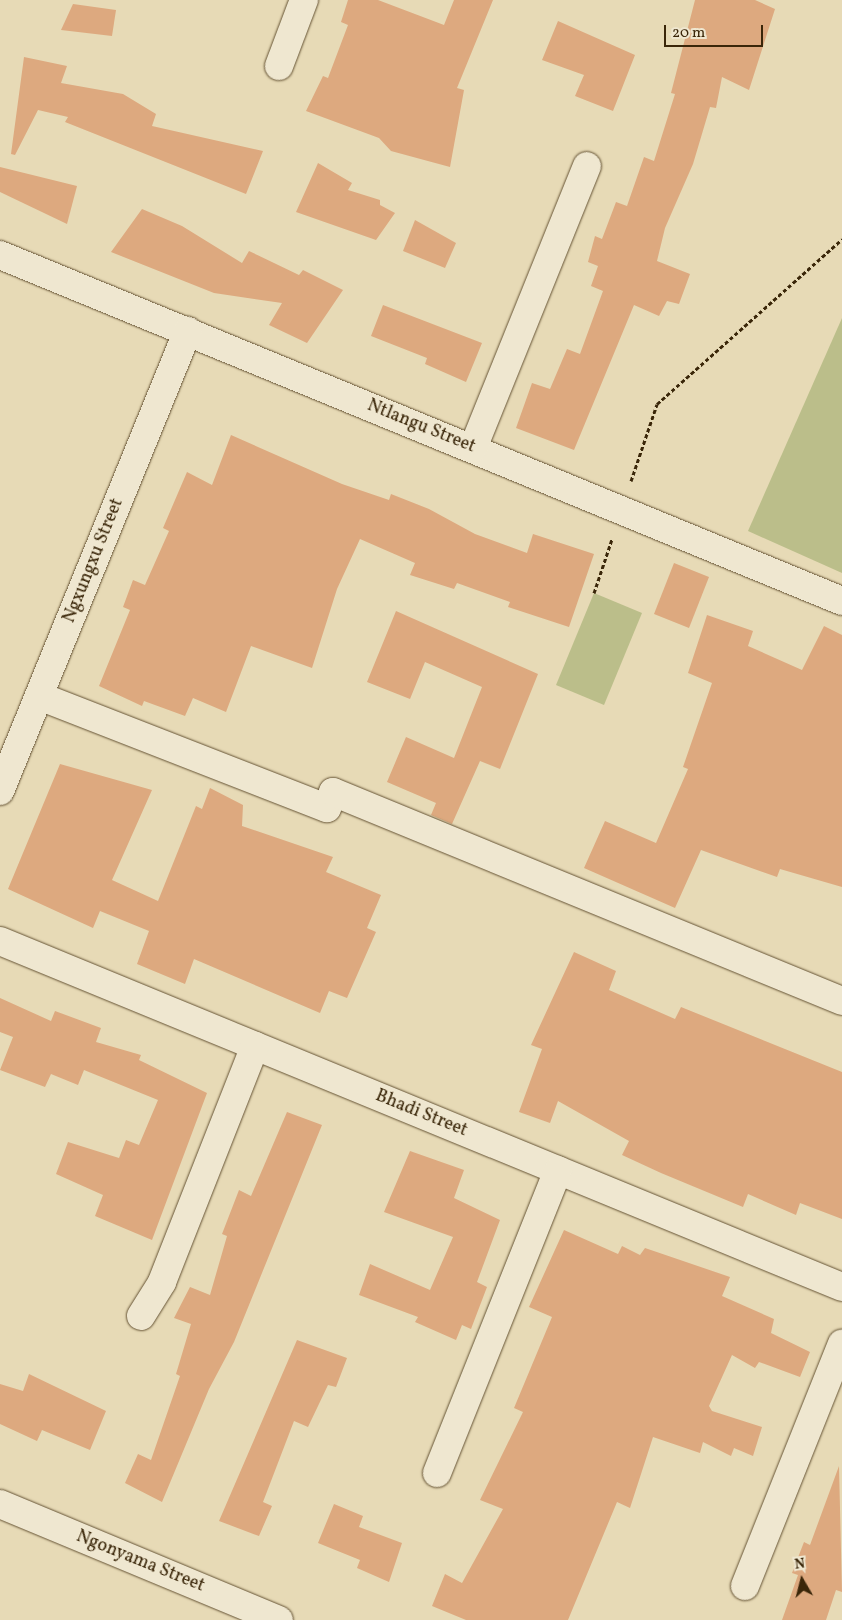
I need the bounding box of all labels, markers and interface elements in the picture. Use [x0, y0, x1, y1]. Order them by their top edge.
scale bar [667, 15, 766, 47]
text: 20 m [672, 23, 705, 44]
street label: Ntlangu Street [364, 395, 478, 459]
street label: Ngxungxu Street [59, 496, 129, 626]
street label: Bhadi Street [372, 1086, 470, 1142]
street label: Ngonyama Street [73, 1526, 207, 1598]
north arrow [777, 1555, 827, 1605]
text: N [793, 1555, 806, 1575]

